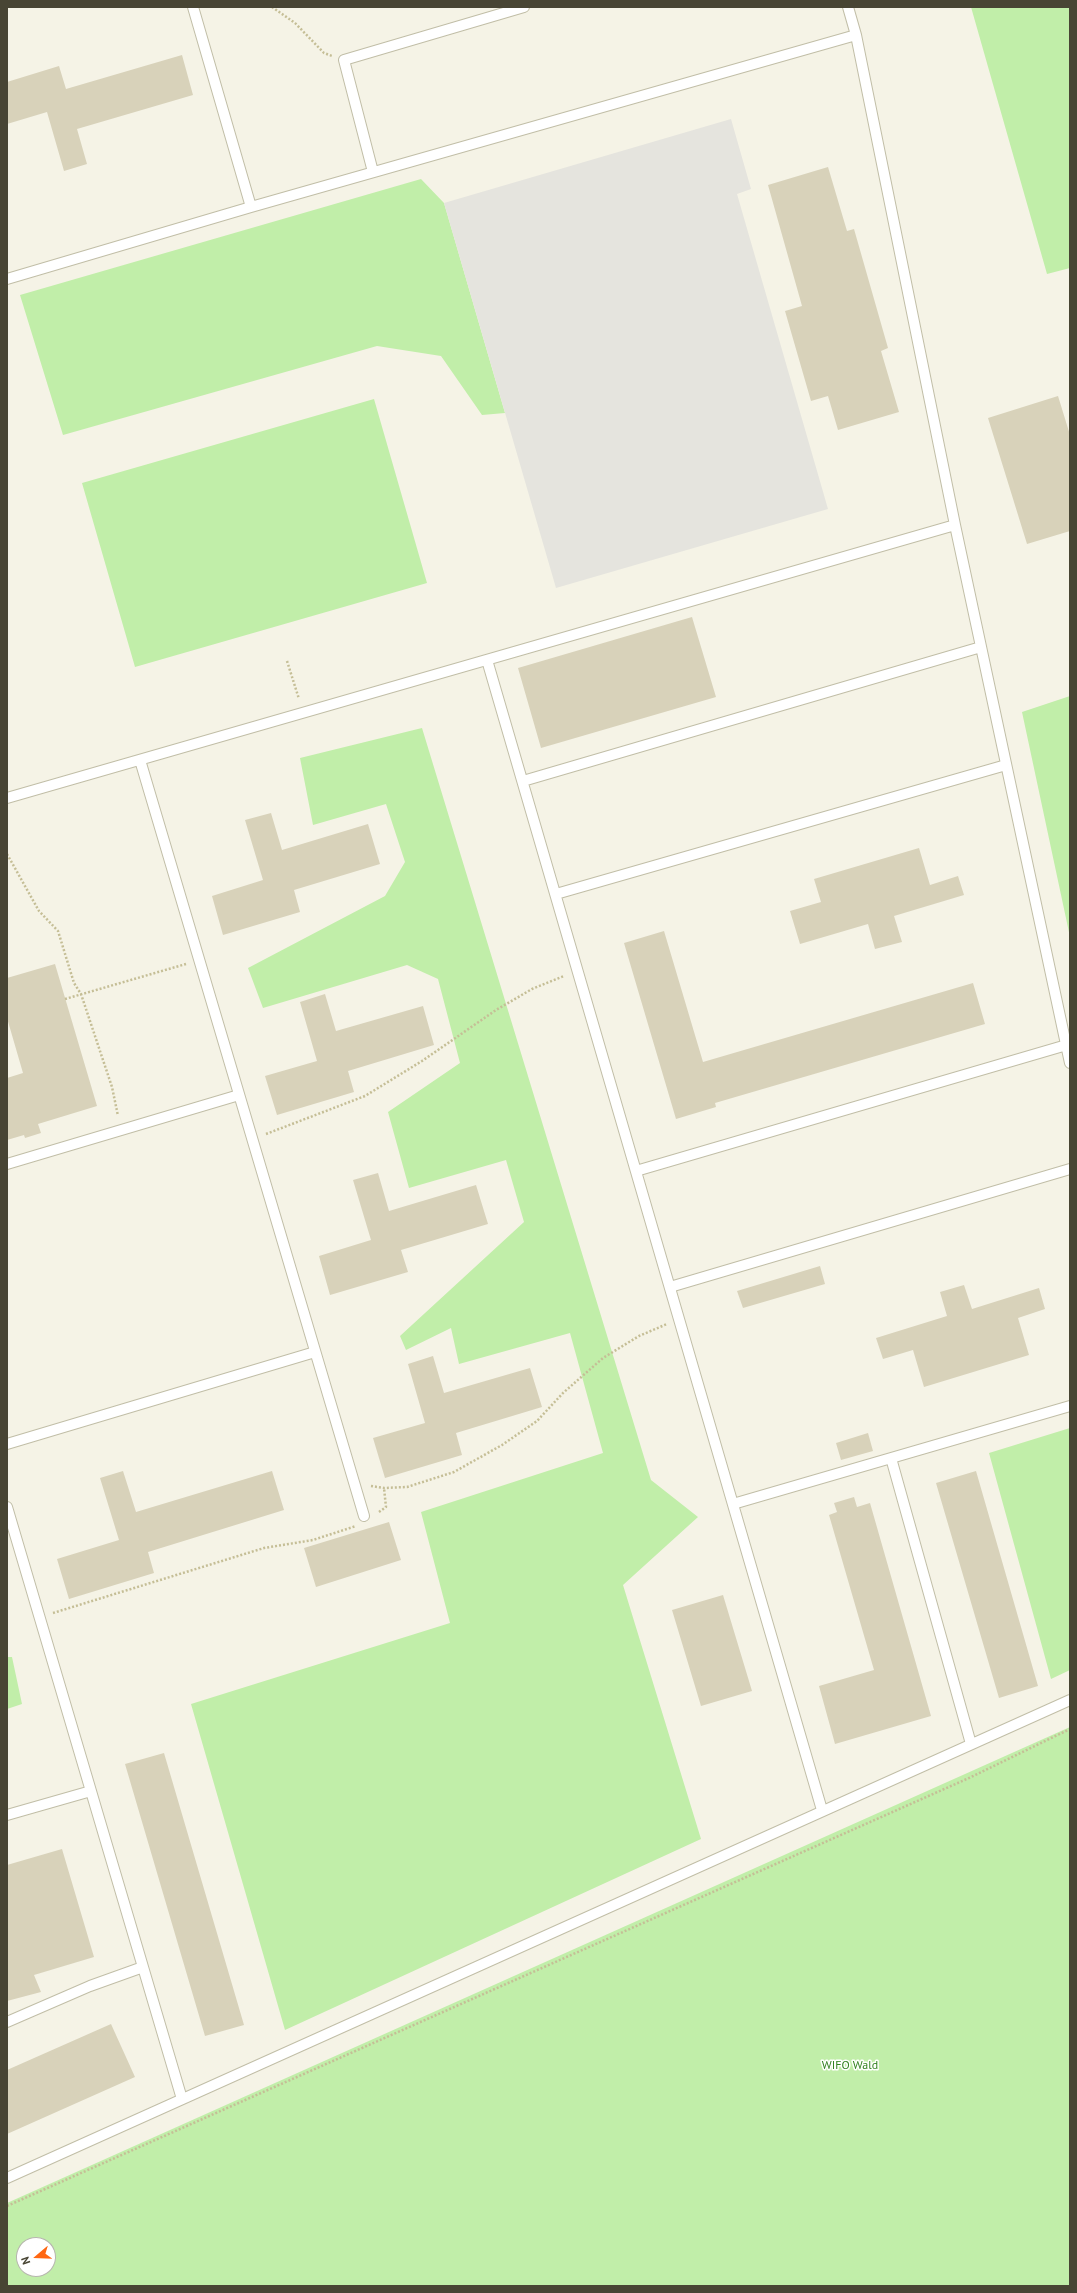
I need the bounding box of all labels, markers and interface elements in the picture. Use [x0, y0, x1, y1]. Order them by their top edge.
park label: WIFO Wald [822, 2059, 878, 2073]
north arrow [16, 2237, 56, 2277]
text: N [18, 2255, 33, 2266]

